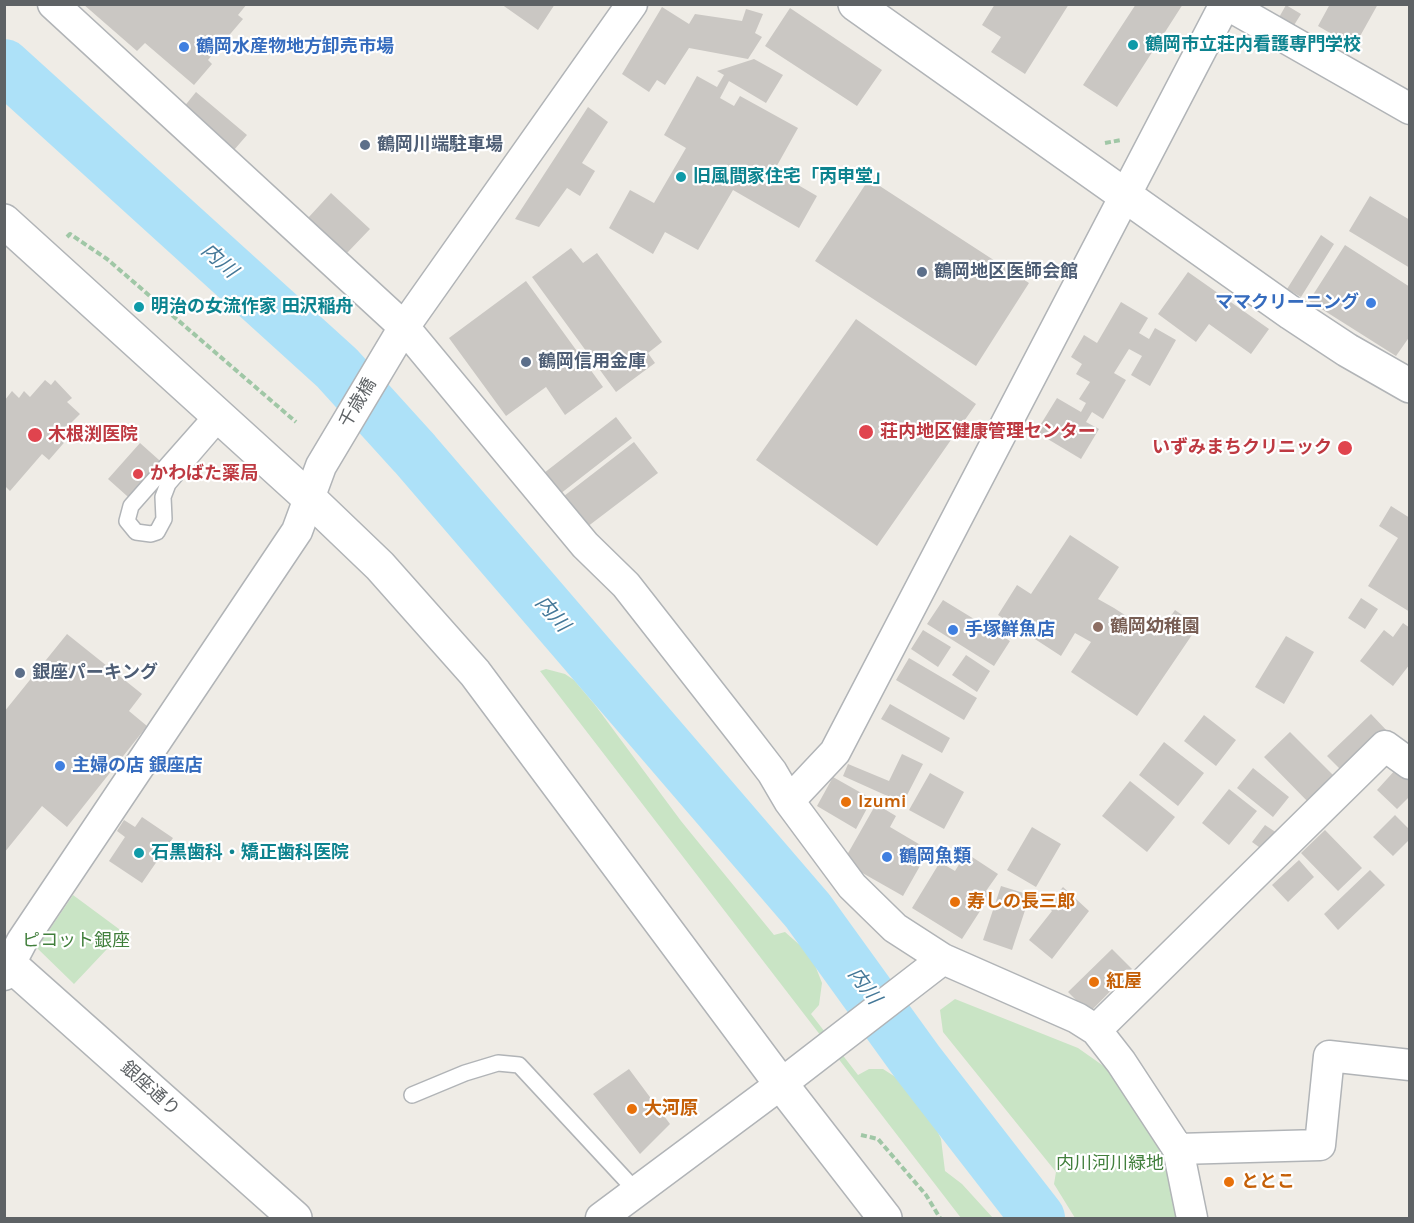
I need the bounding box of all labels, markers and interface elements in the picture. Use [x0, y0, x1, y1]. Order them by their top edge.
place label: 鶴岡市立荘内看護専門学校 [1145, 34, 1361, 56]
place label: 鶴岡水産物地方卸売市場 [196, 36, 394, 58]
marker: 鶴岡市立荘内看護専門学校 [1126, 38, 1140, 52]
marker: 鶴岡水産物地方卸売市場 [177, 40, 191, 54]
place label: 鶴岡川端駐車場 [377, 134, 503, 156]
marker: 鶴岡川端駐車場 [358, 138, 372, 152]
place label: 旧風間家住宅「丙申堂」 [693, 166, 891, 188]
marker: 旧風間家住宅「丙申堂」 [674, 170, 688, 184]
water label: 内川 [196, 239, 242, 283]
place label: 鶴岡地区医師会館 [934, 261, 1078, 283]
marker: 鶴岡地区医師会館 [915, 265, 929, 279]
place label: ママクリーニング [1215, 292, 1359, 314]
place label: 明治の女流作家 田沢稲舟 [151, 296, 354, 318]
marker: ママクリーニング [1364, 296, 1378, 310]
marker: 明治の女流作家 田沢稲舟 [132, 300, 146, 314]
place label: 鶴岡信用金庫 [538, 351, 646, 373]
marker: 鶴岡信用金庫 [519, 355, 533, 369]
street label: 千歳橋 [335, 374, 381, 432]
place label: 荘内地区健康管理センター [880, 421, 1096, 443]
marker: 荘内地区健康管理センター [857, 423, 875, 441]
place label: 木根渕医院 [48, 424, 138, 446]
marker: 木根渕医院 [26, 426, 44, 444]
place label: いずみまちクリニック [1152, 437, 1332, 459]
marker: いずみまちクリニック [1336, 439, 1354, 457]
place label: かわばた薬局 [150, 463, 258, 485]
marker: かわばた薬局 [131, 467, 145, 481]
water label: 内川 [530, 591, 574, 637]
place label: 鶴岡幼稚園 [1110, 616, 1200, 638]
place label: 手塚鮮魚店 [965, 619, 1055, 641]
marker: 鶴岡幼稚園 [1091, 620, 1105, 634]
marker: 手塚鮮魚店 [946, 623, 960, 637]
place label: 銀座パーキング [32, 662, 158, 684]
marker: 銀座パーキング [13, 666, 27, 680]
place label: 主婦の店 銀座店 [72, 755, 203, 777]
marker: 主婦の店 銀座店 [53, 759, 67, 773]
place label: Izumi [858, 791, 907, 813]
marker: Izumi [839, 795, 853, 809]
place label: 石黒歯科・矯正歯科医院 [151, 842, 349, 864]
marker: 石黒歯科・矯正歯科医院 [132, 846, 146, 860]
place label: 鶴岡魚類 [899, 846, 971, 868]
marker: 鶴岡魚類 [880, 850, 894, 864]
place label: 寿しの長三郎 [967, 891, 1075, 913]
marker: 寿しの長三郎 [948, 895, 962, 909]
park label: ピコット銀座 [22, 930, 130, 952]
water label: 内川 [842, 963, 886, 1009]
place label: 紅屋 [1106, 971, 1142, 993]
marker: 紅屋 [1087, 975, 1101, 989]
street label: 銀座通り [116, 1057, 184, 1121]
place label: 大河原 [644, 1098, 698, 1120]
marker: 大河原 [625, 1102, 639, 1116]
park label: 内川河川緑地 [1056, 1153, 1164, 1175]
place label: ととこ [1241, 1171, 1295, 1193]
marker: ととこ [1222, 1175, 1236, 1189]

